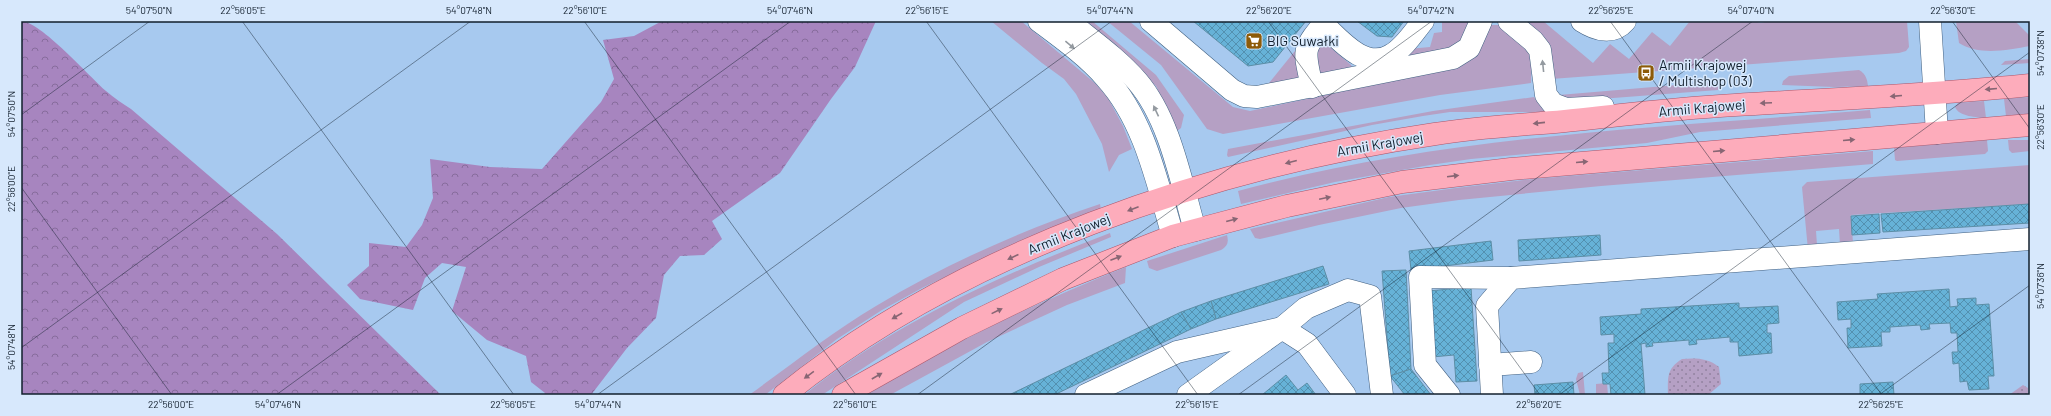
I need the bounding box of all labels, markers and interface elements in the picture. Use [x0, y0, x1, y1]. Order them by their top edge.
text: 54°07'50"N [126, 4, 172, 16]
text: 22°56'05"E [220, 4, 266, 16]
text: 54°07'48"N [446, 4, 492, 16]
text: 22°56'10"E [563, 4, 607, 16]
text: 54°07'46"N [767, 4, 813, 16]
text: 22°56'15"E [905, 4, 949, 16]
text: 54°07'44"N [1087, 4, 1133, 16]
text: 22°56'20"E [1246, 4, 1292, 16]
text: 54°07'42"N [1408, 4, 1454, 16]
text: 22°56'25"E [1588, 4, 1634, 16]
text: 54°07'40"N [1728, 4, 1774, 16]
text: 22°56'30"E [1930, 4, 1976, 16]
text: 54°07'38"N [2034, 30, 2046, 76]
supermarket icon: BIG Suwałki [1244, 31, 1264, 51]
place label: BIG Suwałki [1267, 32, 1339, 49]
one-way arrow [1065, 41, 1076, 50]
place label: Armii Krajowej / Multishop (03) [1659, 56, 1752, 89]
one-way arrow [1539, 60, 1546, 72]
bus stop icon: Armii Krajowej / Multishop (03) [1636, 63, 1656, 83]
one-way arrow [1985, 85, 1997, 92]
text: 54°07'50"N [5, 91, 17, 137]
one-way arrow [1890, 92, 1902, 99]
street label: Armii Krajowej [1658, 95, 1746, 120]
one-way arrow [1759, 100, 1772, 106]
text: 22°56'30"E [2034, 104, 2046, 150]
one-way arrow [1153, 105, 1159, 116]
one-way arrow [1533, 120, 1545, 126]
street label: Armii Krajowej [1335, 128, 1424, 159]
one-way arrow [1843, 137, 1855, 144]
one-way arrow [1713, 147, 1725, 154]
one-way arrow [1576, 158, 1588, 165]
one-way arrow [1285, 159, 1297, 165]
text: 22°56'00"E [5, 166, 17, 212]
one-way arrow [1447, 173, 1459, 179]
one-way arrow [1319, 195, 1331, 201]
one-way arrow [1127, 206, 1139, 212]
street label: Armii Krajowej [1025, 209, 1113, 258]
one-way arrow [1226, 217, 1238, 223]
one-way arrow [1007, 254, 1019, 260]
one-way arrow [1111, 255, 1123, 261]
text: 54°07'36"N [2034, 263, 2046, 309]
one-way arrow [992, 308, 1003, 314]
one-way arrow [891, 313, 903, 320]
text: 54°07'48"N [5, 324, 17, 370]
one-way arrow [804, 370, 815, 379]
one-way arrow [871, 372, 883, 379]
text: 22°56'00"E [148, 398, 194, 410]
text: 54°07'46"N [255, 398, 301, 410]
text: 22°56'05"E [490, 398, 536, 410]
text: 54°07'44"N [575, 398, 621, 410]
text: 22°56'10"E [833, 398, 877, 410]
text: 22°56'15"E [1175, 398, 1219, 410]
text: 22°56'20"E [1516, 398, 1562, 410]
text: 22°56'25"E [1858, 398, 1904, 410]

